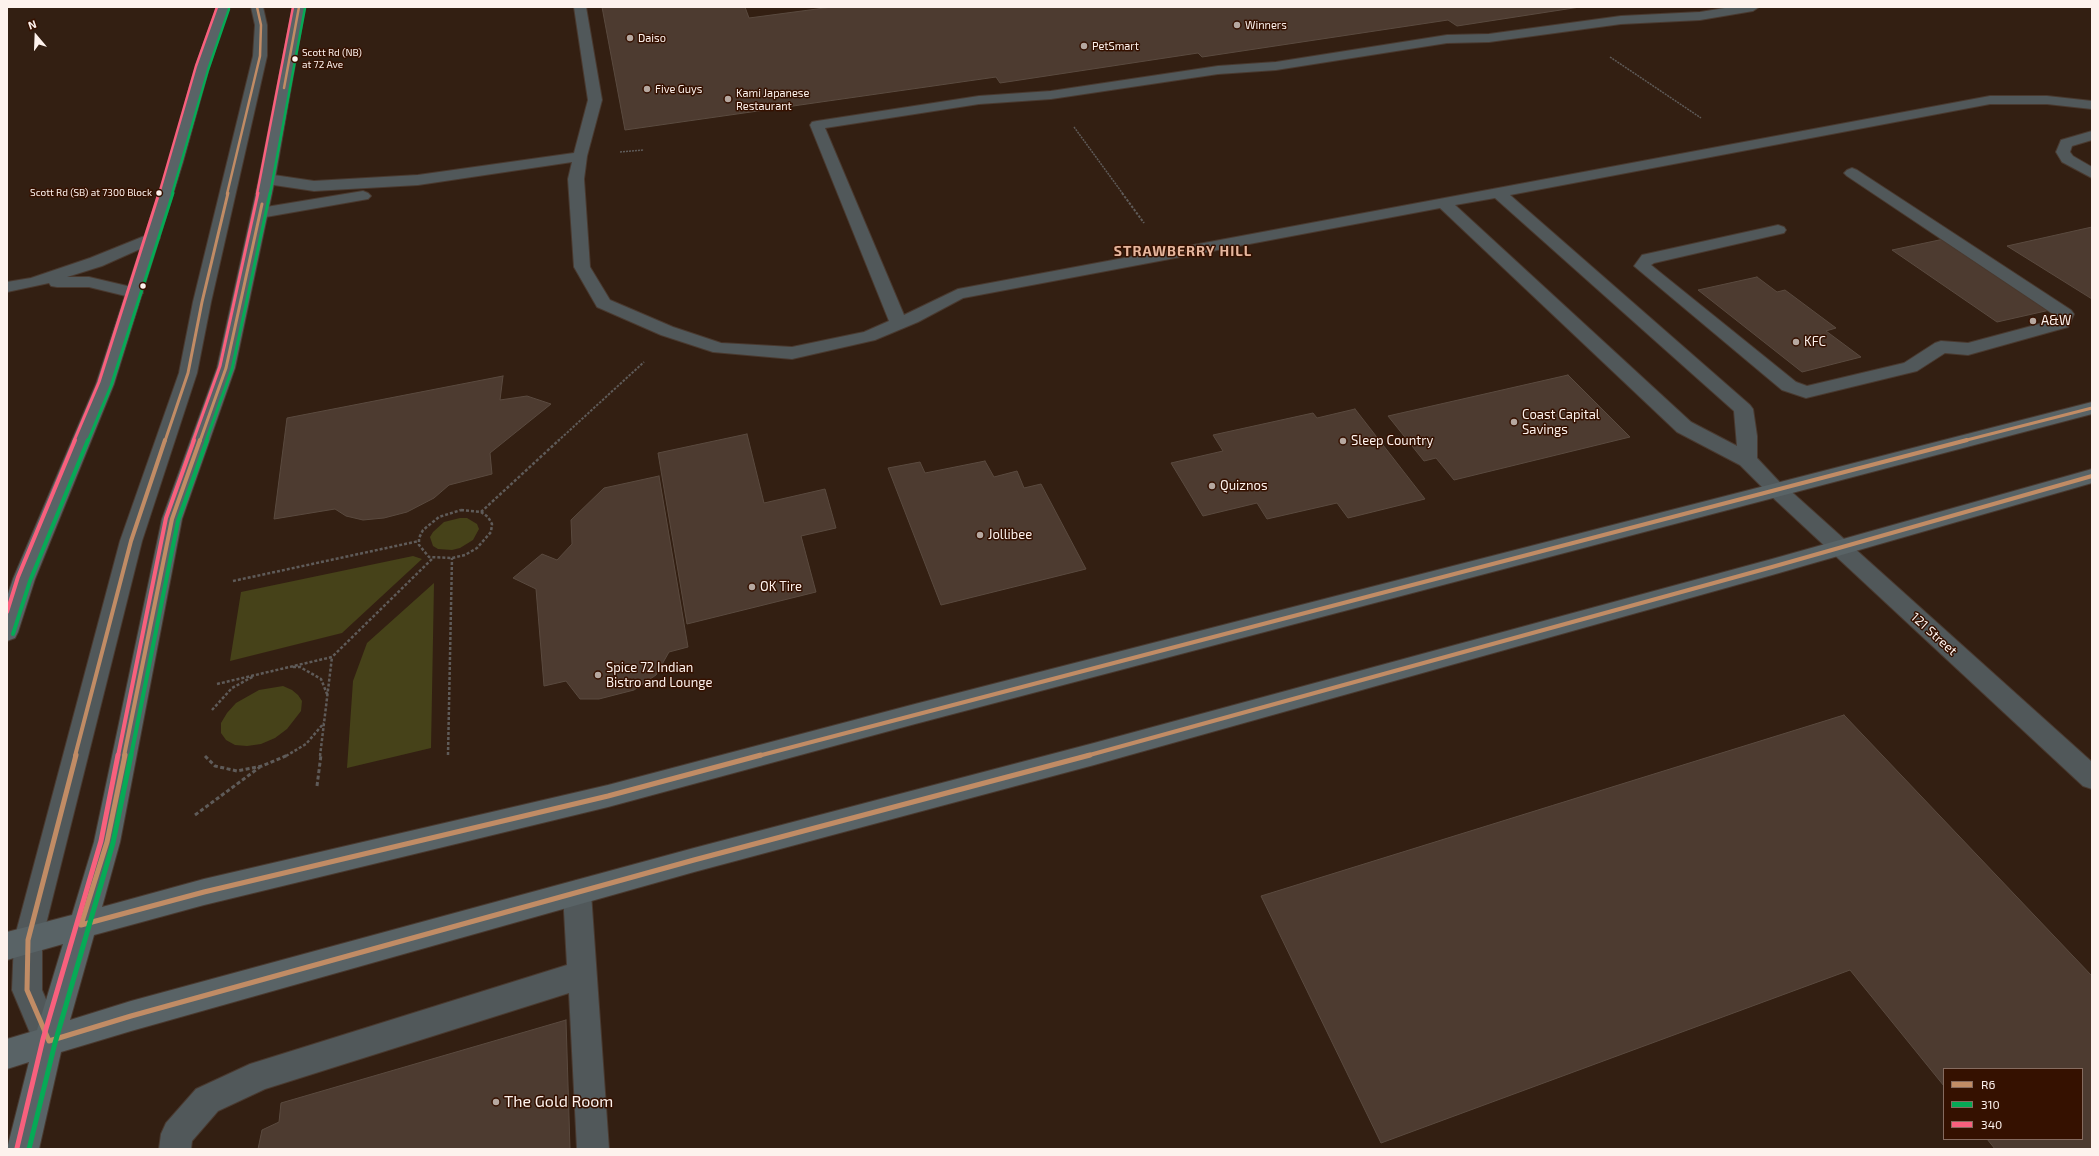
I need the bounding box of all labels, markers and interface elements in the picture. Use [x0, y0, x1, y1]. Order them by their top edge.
north arrow [16, 16, 56, 56]
text: N [26, 17, 38, 32]
place label: Winners [1245, 18, 1287, 32]
marker: Winners [1232, 20, 1242, 30]
place label: Daiso [638, 31, 666, 45]
marker: Daiso [625, 33, 635, 43]
place label: PetSmart [1092, 39, 1139, 53]
marker: PetSmart [1079, 41, 1089, 51]
place label: Scott Rd (NB) at 72 Ave [302, 47, 362, 70]
marker: Scott Rd (NB) at 72 Ave [290, 54, 300, 64]
place label: Five Guys [655, 82, 702, 96]
marker: Five Guys [642, 84, 652, 94]
place label: Kami Japanese Restaurant [736, 86, 809, 112]
marker: Kami Japanese Restaurant [723, 94, 733, 104]
place label: Scott Rd (SB) at 7300 Block [30, 187, 152, 199]
marker: Scott Rd (SB) at 7300 Block [154, 188, 164, 198]
district label: STRAWBERRY HILL [1114, 243, 1252, 259]
unlabelled marker [138, 281, 148, 291]
place label: A&W [2041, 313, 2071, 329]
marker: A&W [2028, 316, 2038, 326]
place label: KFC [1804, 334, 1826, 350]
marker: KFC [1791, 337, 1801, 347]
place label: Coast Capital Savings [1522, 407, 1600, 438]
marker: Coast Capital Savings [1509, 417, 1519, 427]
place label: Sleep Country [1351, 433, 1433, 449]
marker: Sleep Country [1338, 436, 1348, 446]
place label: Quiznos [1220, 478, 1268, 494]
marker: Quiznos [1207, 481, 1217, 491]
place label: Jollibee [988, 527, 1032, 543]
marker: Jollibee [975, 530, 985, 540]
place label: OK Tire [760, 579, 802, 595]
marker: OK Tire [747, 582, 757, 592]
street label: 121 Street [1908, 609, 1960, 659]
place label: Spice 72 Indian Bistro and Lounge [606, 660, 712, 691]
marker: Spice 72 Indian Bistro and Lounge [593, 670, 603, 680]
legend [1943, 1068, 2083, 1140]
text: R6 [1981, 1077, 1995, 1091]
place label: The Gold Room [504, 1092, 613, 1112]
marker: The Gold Room [491, 1097, 501, 1107]
text: 310 [1981, 1097, 2000, 1111]
text: 340 [1981, 1117, 2002, 1131]

